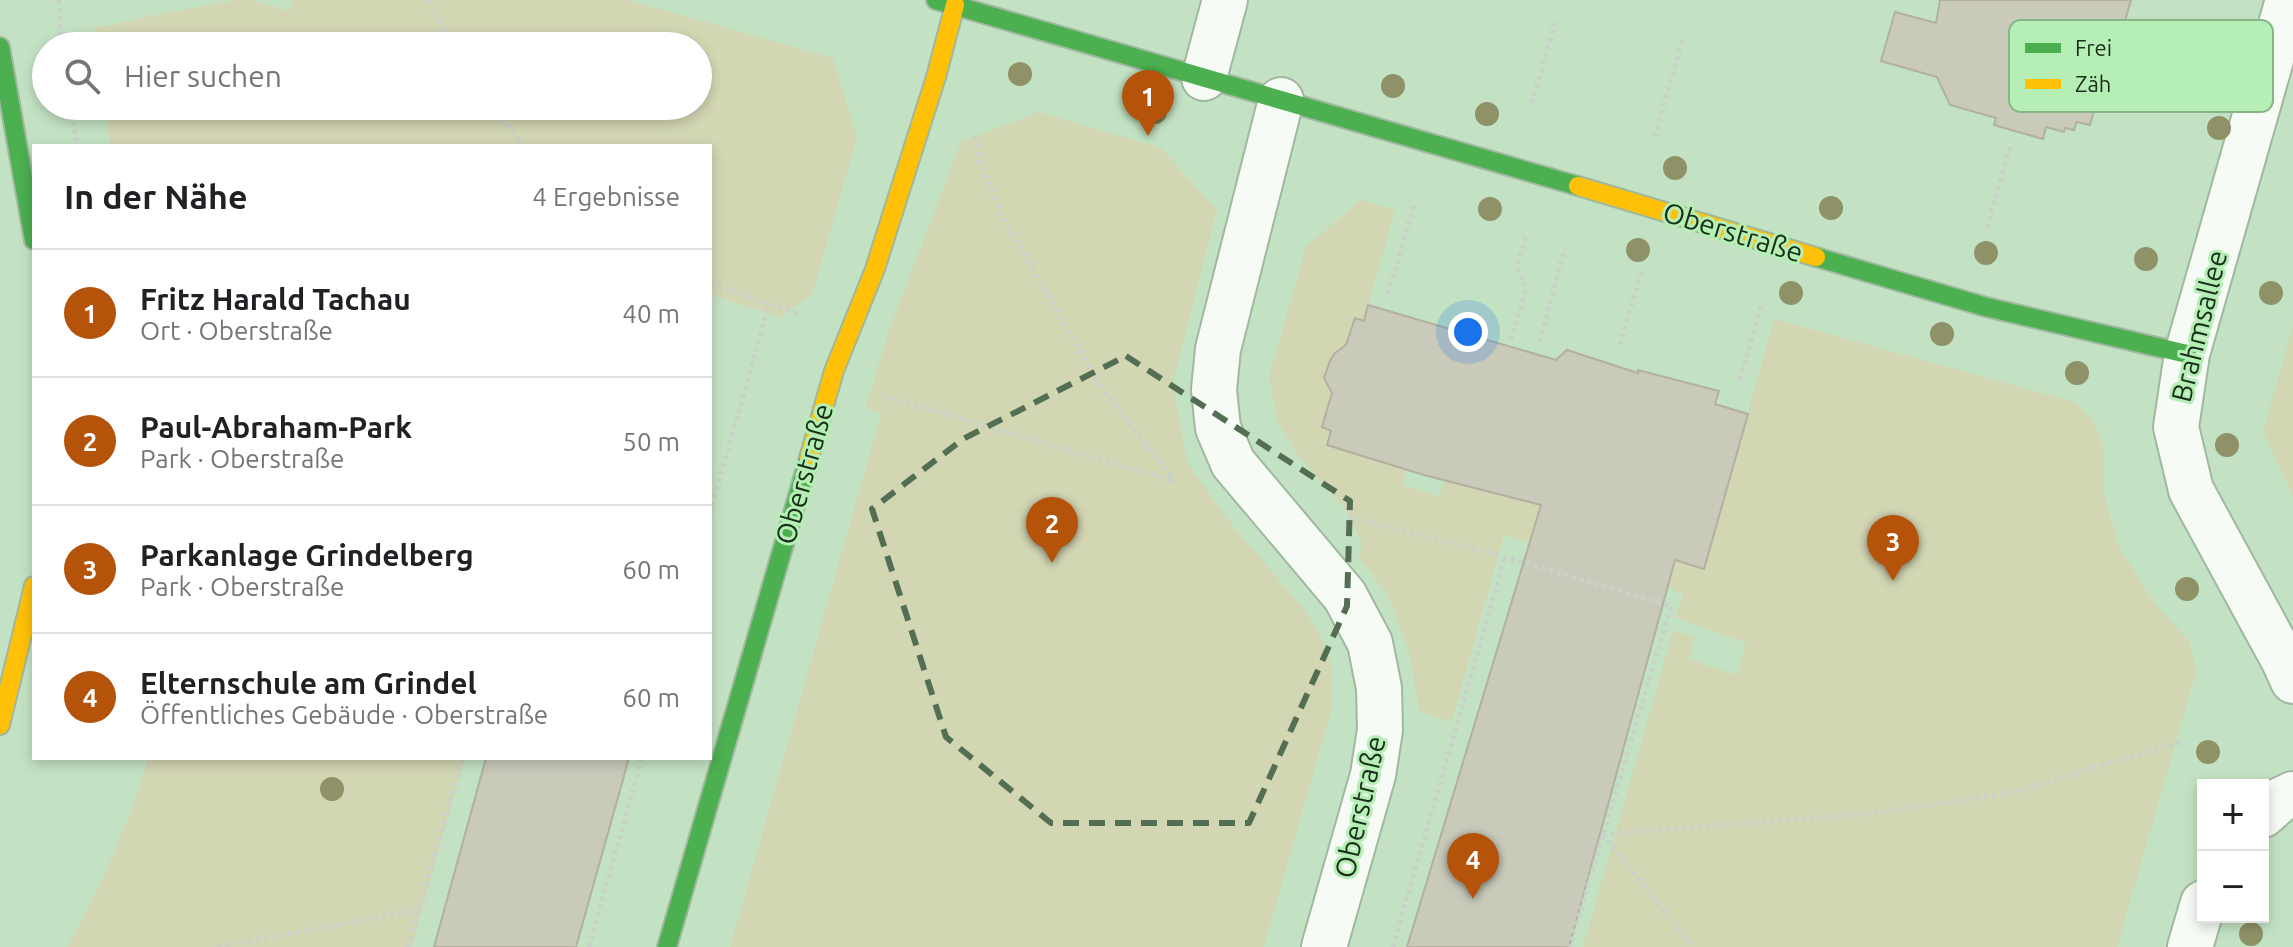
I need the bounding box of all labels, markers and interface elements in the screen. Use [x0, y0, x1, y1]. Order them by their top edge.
legend [2009, 20, 2273, 112]
search box [32, 32, 712, 120]
text: Frei [2075, 35, 2112, 60]
icon: search [60, 54, 104, 98]
text: Hier suchen [124, 59, 282, 93]
pin: 1 [1122, 70, 1174, 136]
text: Zäh [2075, 71, 2111, 96]
text: In der Nähe [64, 177, 247, 215]
text: 4 Ergebnisse [532, 182, 680, 211]
street label: Oberstraße [1659, 196, 1807, 267]
street label: Brahmsallee [2165, 247, 2232, 405]
text: Fritz Harald Tachau [140, 282, 411, 316]
text: 1 [83, 299, 97, 328]
text: 40 m [622, 299, 680, 328]
your location [1448, 312, 1488, 352]
text: Ort · Oberstraße [140, 316, 333, 345]
street label: Oberstraße [769, 400, 838, 548]
text: Paul-Abraham-Park [140, 410, 412, 444]
text: 2 [83, 427, 97, 456]
text: 50 m [622, 427, 680, 456]
text: Park · Oberstraße [140, 444, 344, 473]
pin: 2 [1026, 497, 1078, 563]
pin: 3 [1867, 515, 1919, 581]
text: Parkanlage Grindelberg [140, 538, 474, 572]
text: 3 [83, 555, 97, 584]
text: 60 m [622, 555, 680, 584]
text: Park · Oberstraße [140, 572, 344, 601]
text: Elternschule am Grindel [140, 666, 477, 700]
text: 4 [83, 683, 97, 712]
text: 60 m [622, 683, 680, 712]
text: Öffentliches Gebäude · Oberstraße [140, 700, 548, 729]
street label: Oberstraße [1328, 733, 1391, 881]
map controls [2197, 779, 2269, 923]
button: + [2197, 779, 2269, 851]
pin: 4 [1447, 833, 1499, 899]
button: − [2197, 851, 2269, 923]

